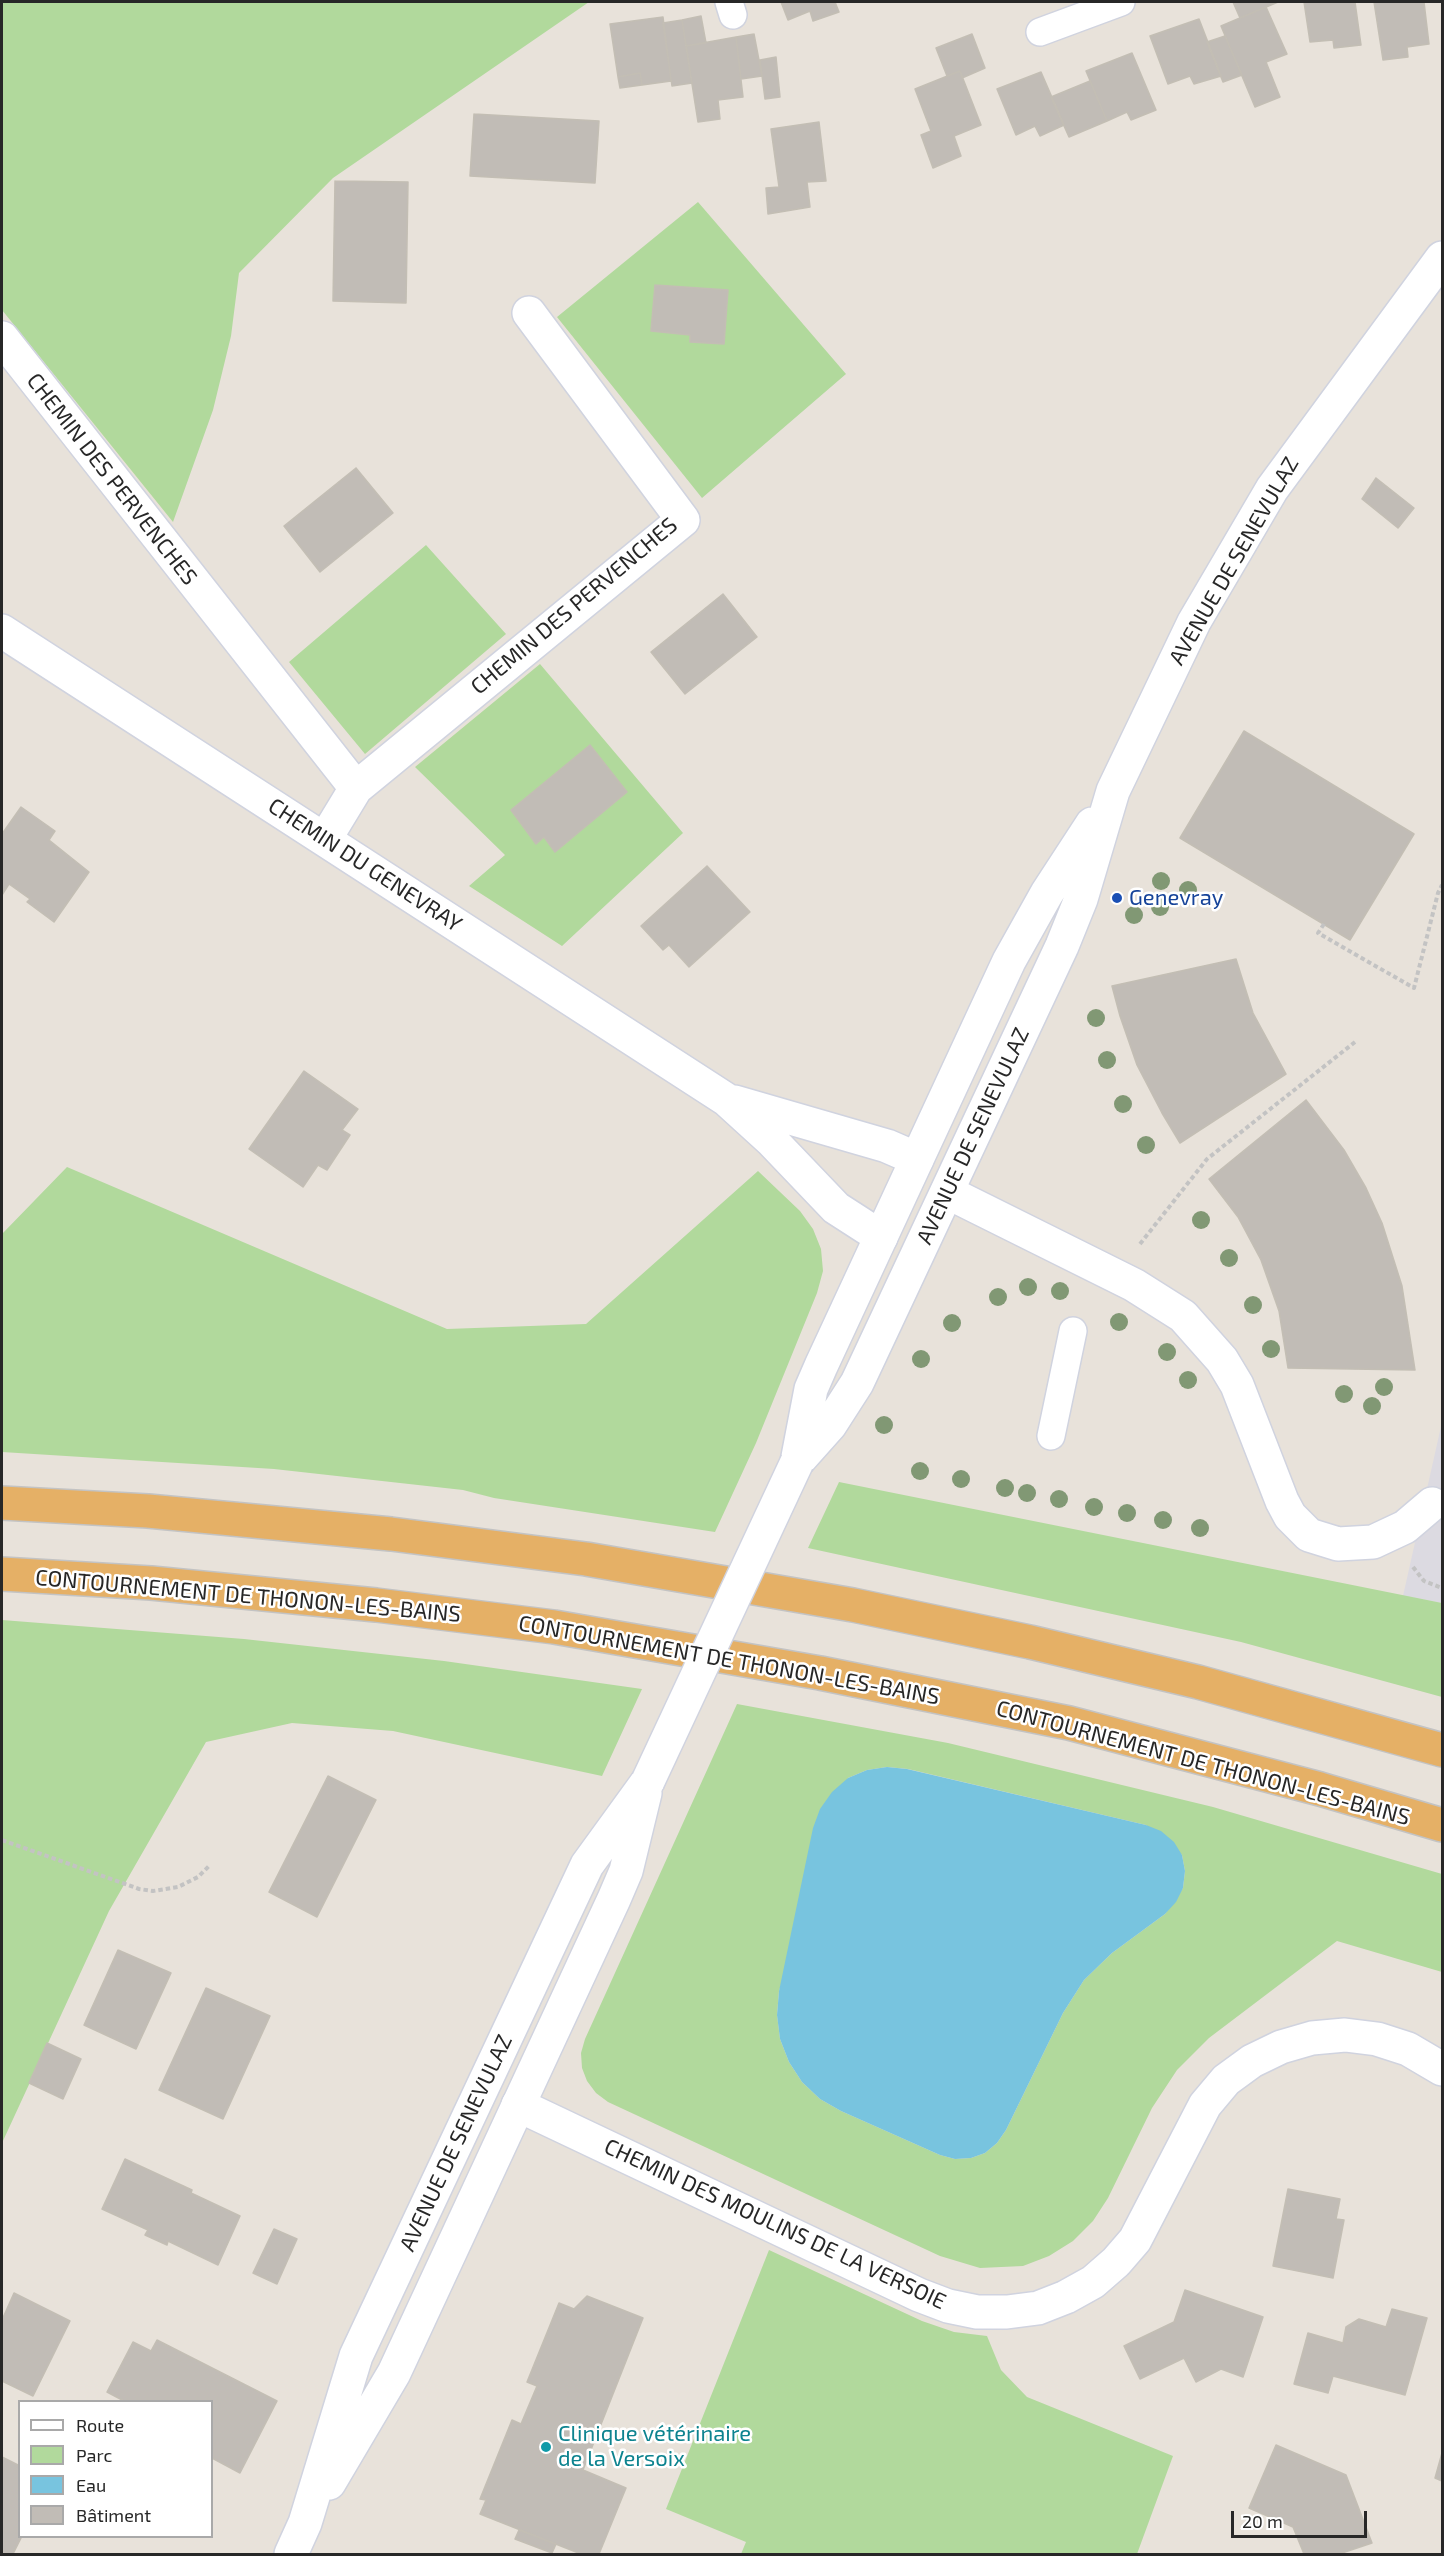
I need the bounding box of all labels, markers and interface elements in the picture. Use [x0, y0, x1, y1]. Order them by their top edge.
street label: CHEMIN DES PERVENCHES [21, 368, 203, 590]
street label: AVENUE DE SENEVULAZ [1164, 452, 1304, 670]
street label: CHEMIN DES PERVENCHES [465, 512, 683, 700]
street label: CHEMIN DU GENEVRAY [263, 793, 467, 937]
place label: Genevray [1129, 885, 1223, 911]
marker: Genevray [1110, 891, 1124, 905]
street label: AVENUE DE SENEVULAZ [911, 1024, 1035, 1248]
street label: CONTOURNEMENT DE THONON-LES-BAINS [34, 1564, 462, 1628]
street label: CONTOURNEMENT DE THONON-LES-BAINS [516, 1610, 942, 1710]
street label: CONTOURNEMENT DE THONON-LES-BAINS [993, 1695, 1413, 1831]
street label: AVENUE DE SENEVULAZ [394, 2031, 518, 2255]
street label: CHEMIN DES MOULINS DE LA VERSOIE [600, 2133, 950, 2315]
legend [18, 2400, 213, 2538]
text: Route [76, 2414, 124, 2436]
place label: Clinique vétérinaire de la Versoix [558, 2421, 751, 2472]
marker: Clinique vétérinaire de la Versoix [539, 2440, 553, 2454]
text: Parc [76, 2444, 112, 2466]
text: Eau [76, 2474, 106, 2496]
scale bar [1234, 2499, 1370, 2537]
text: Bâtiment [76, 2504, 151, 2526]
text: 20 m [1242, 2510, 1283, 2532]

